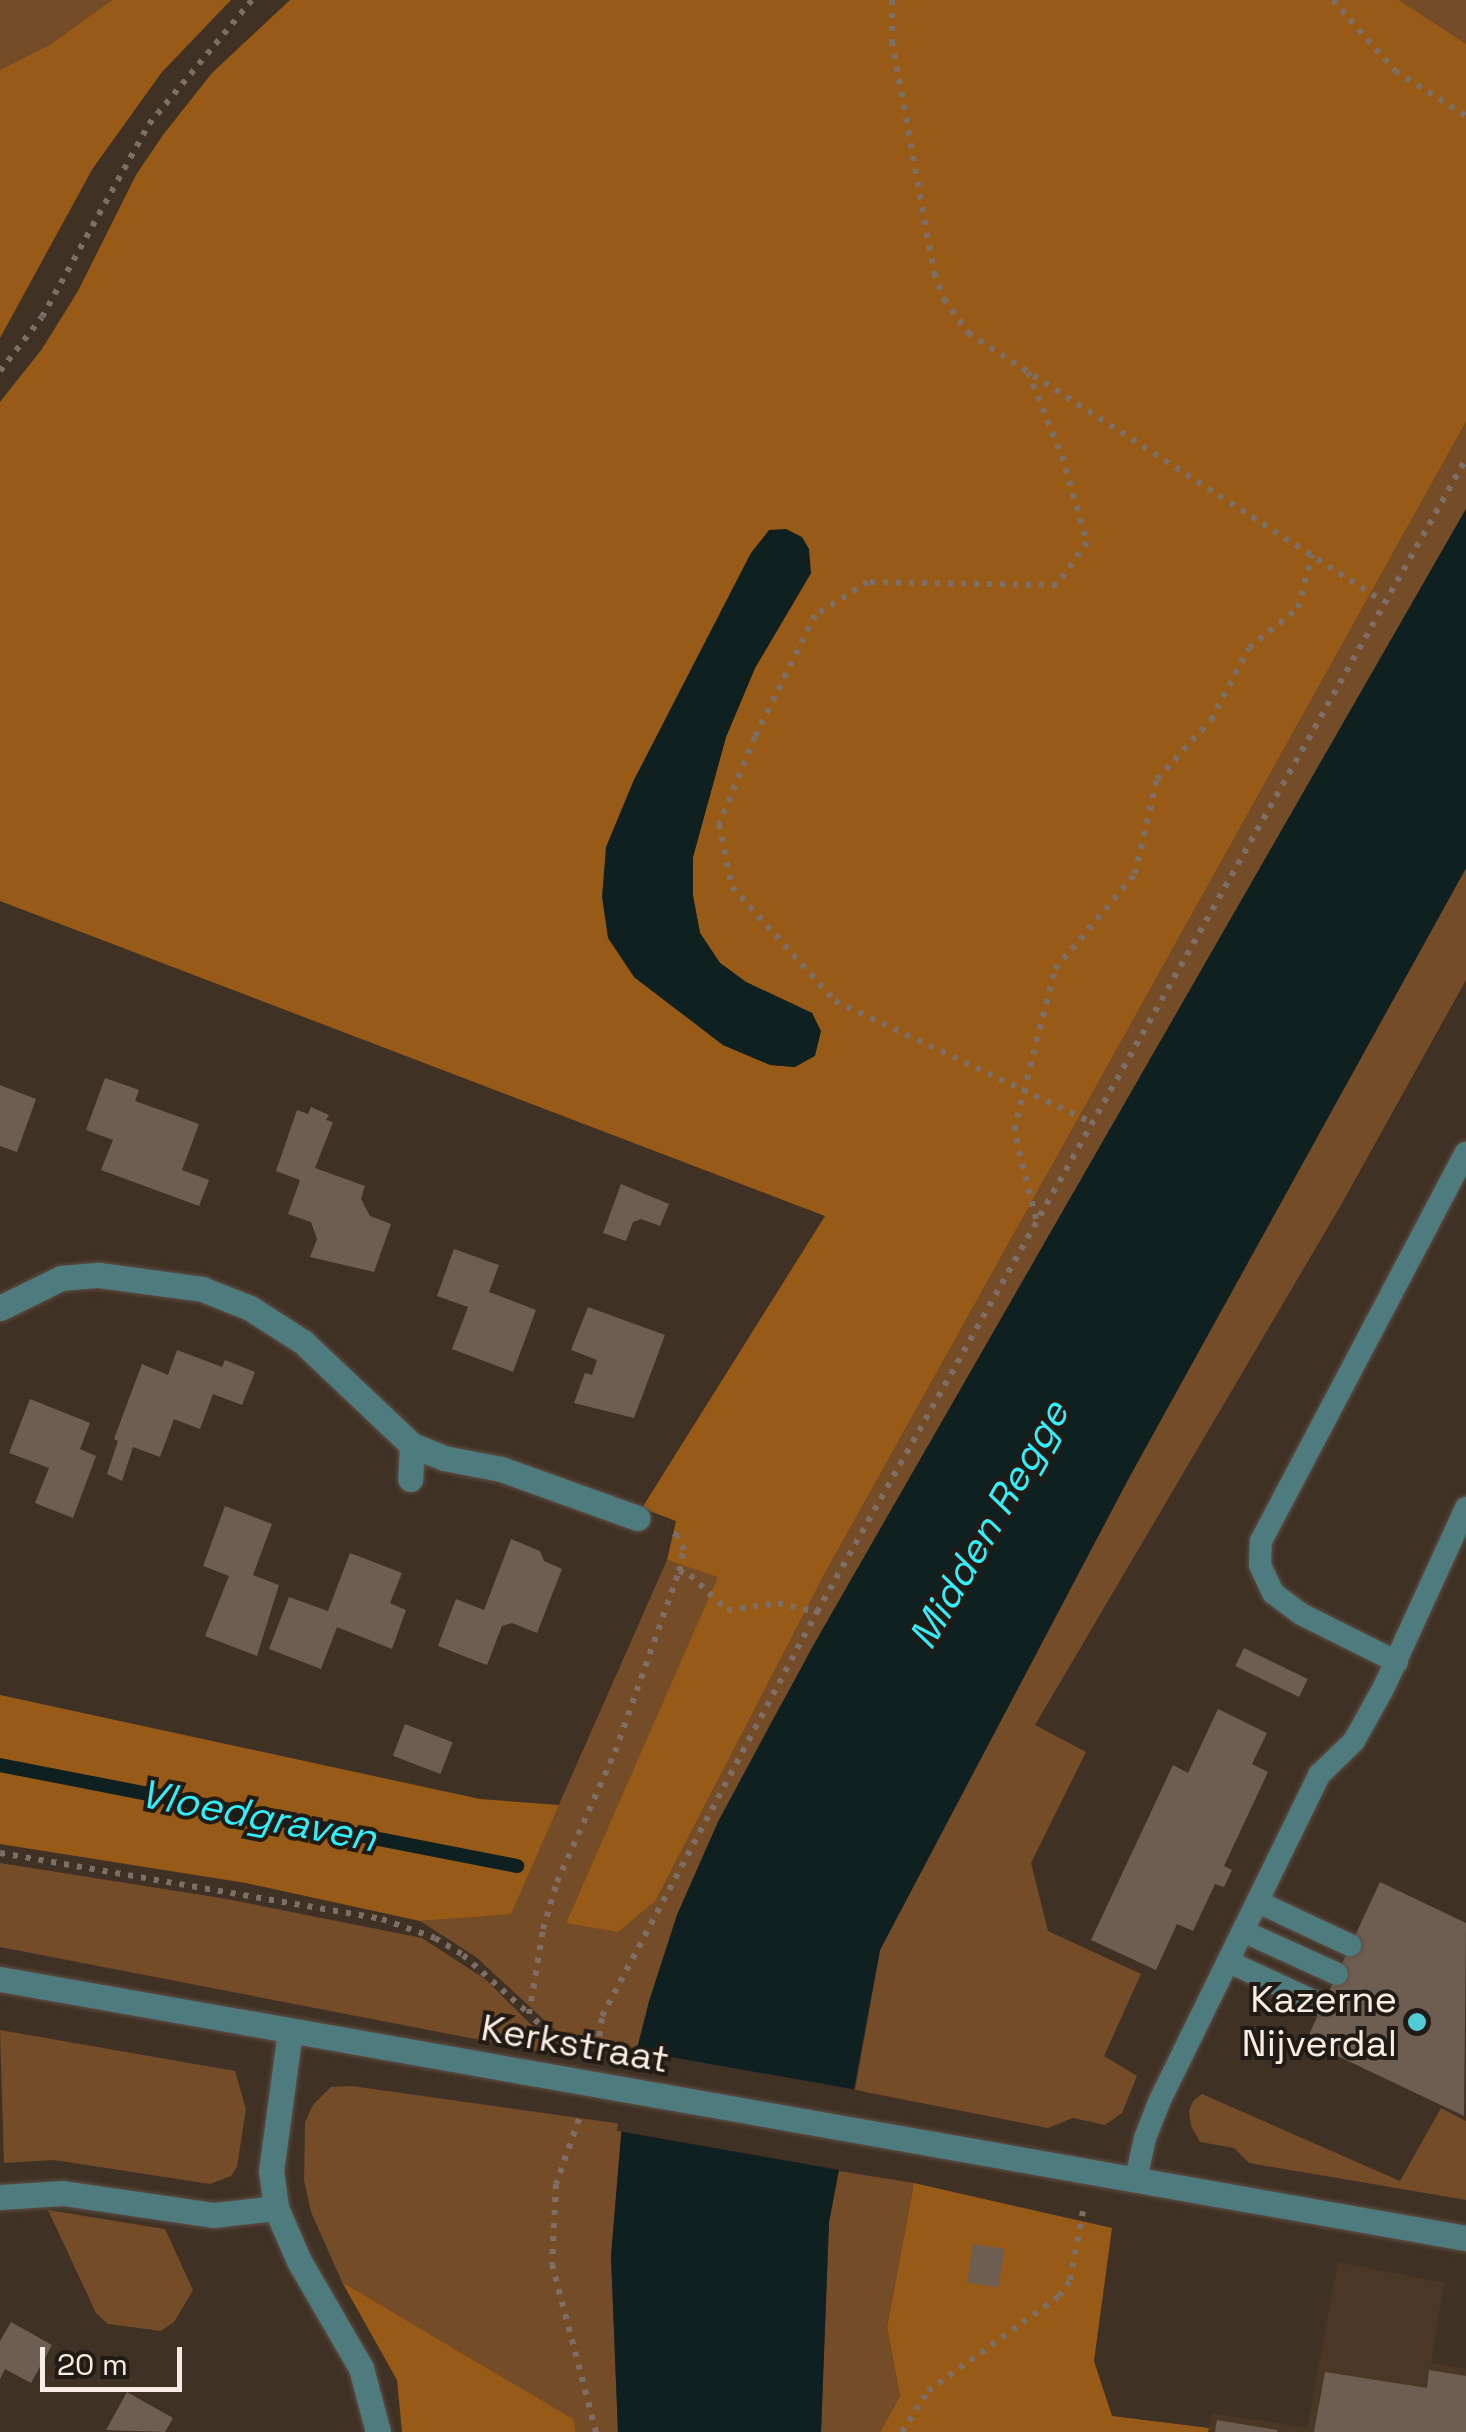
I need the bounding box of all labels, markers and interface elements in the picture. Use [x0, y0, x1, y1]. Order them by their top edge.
water label: Midden Regge [899, 1392, 1079, 1658]
water label: Vloedgraven [136, 1770, 380, 1862]
place label: Kazerne Nijverdal [1242, 1977, 1397, 2066]
street label: Kerkstraat [478, 2005, 672, 2083]
marker: Kazerne Nijverdal [1406, 2011, 1428, 2033]
scale bar [45, 2327, 188, 2389]
text: 20 m [57, 2345, 128, 2384]

